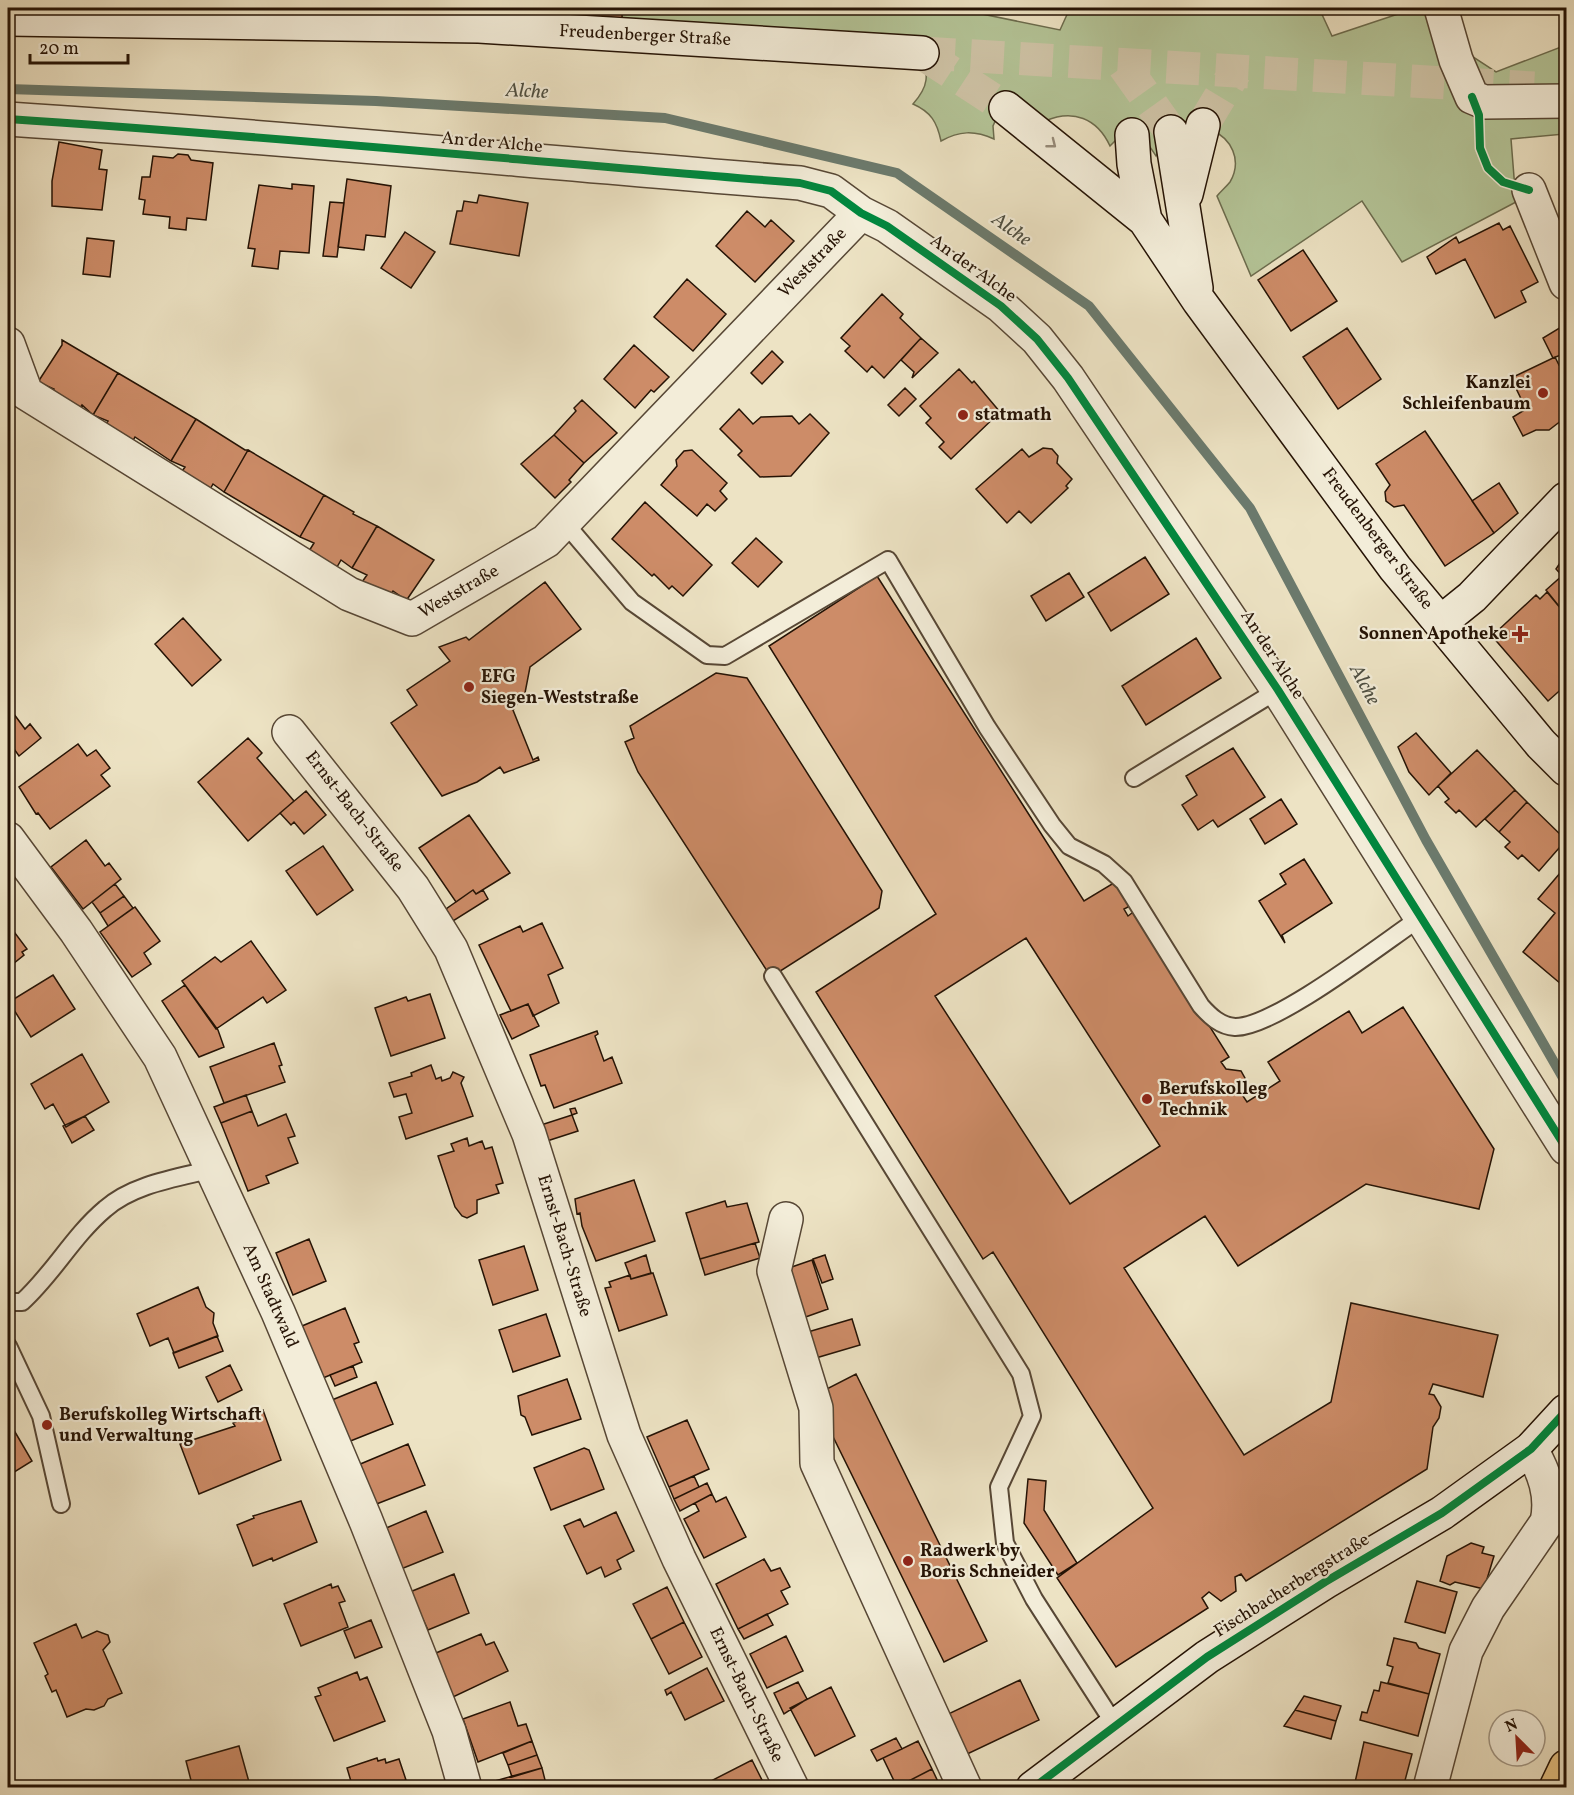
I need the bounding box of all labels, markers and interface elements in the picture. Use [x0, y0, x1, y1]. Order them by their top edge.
street label: Freudenberger Straße [558, 19, 732, 53]
scale bar [30, 27, 128, 65]
text: 20 m [39, 37, 79, 62]
water label: Alche [504, 77, 550, 107]
street label: An der Alche [440, 126, 544, 160]
one-way arrow [1046, 137, 1057, 148]
water label: Alche [985, 206, 1037, 254]
street label: Weststraße [773, 222, 853, 304]
street label: An der Alche [924, 229, 1022, 309]
place label: Kanzlei Schleifenbaum [1402, 371, 1531, 417]
marker: Kanzlei Schleifenbaum [1536, 386, 1550, 400]
place label: statmath [975, 403, 1052, 428]
marker: statmath [956, 408, 970, 422]
street label: Freudenberger Straße [1315, 463, 1439, 615]
street label: Weststraße [414, 559, 504, 625]
street label: An der Alche [1234, 606, 1310, 704]
place label: Sonnen Apotheke [1359, 622, 1508, 647]
marker: Sonnen Apotheke [1513, 627, 1527, 641]
water label: Alche [1341, 659, 1387, 711]
place label: EFG Siegen-Weststraße [481, 665, 639, 711]
marker: EFG Siegen-Weststraße [462, 680, 476, 694]
street label: Ernst-Bach-Straße [299, 746, 409, 878]
place label: Berufskolleg Technik [1159, 1077, 1267, 1123]
marker: Berufskolleg Technik [1140, 1092, 1154, 1106]
street label: Ernst-Bach-Straße [530, 1172, 598, 1320]
street label: Am Stadtwald [236, 1240, 304, 1352]
place label: Berufskolleg Wirtschaft und Verwaltung [59, 1403, 262, 1449]
marker: Berufskolleg Wirtschaft und Verwaltung [40, 1418, 54, 1432]
street label: Fischbacherbergstraße [1209, 1528, 1375, 1644]
place label: Radwerk by Boris Schneider [920, 1539, 1055, 1585]
marker: Radwerk by Boris Schneider [901, 1554, 915, 1568]
street label: Ernst-Bach-Straße [702, 1623, 790, 1767]
north arrow [1487, 1708, 1547, 1768]
text: N [1502, 1714, 1522, 1739]

